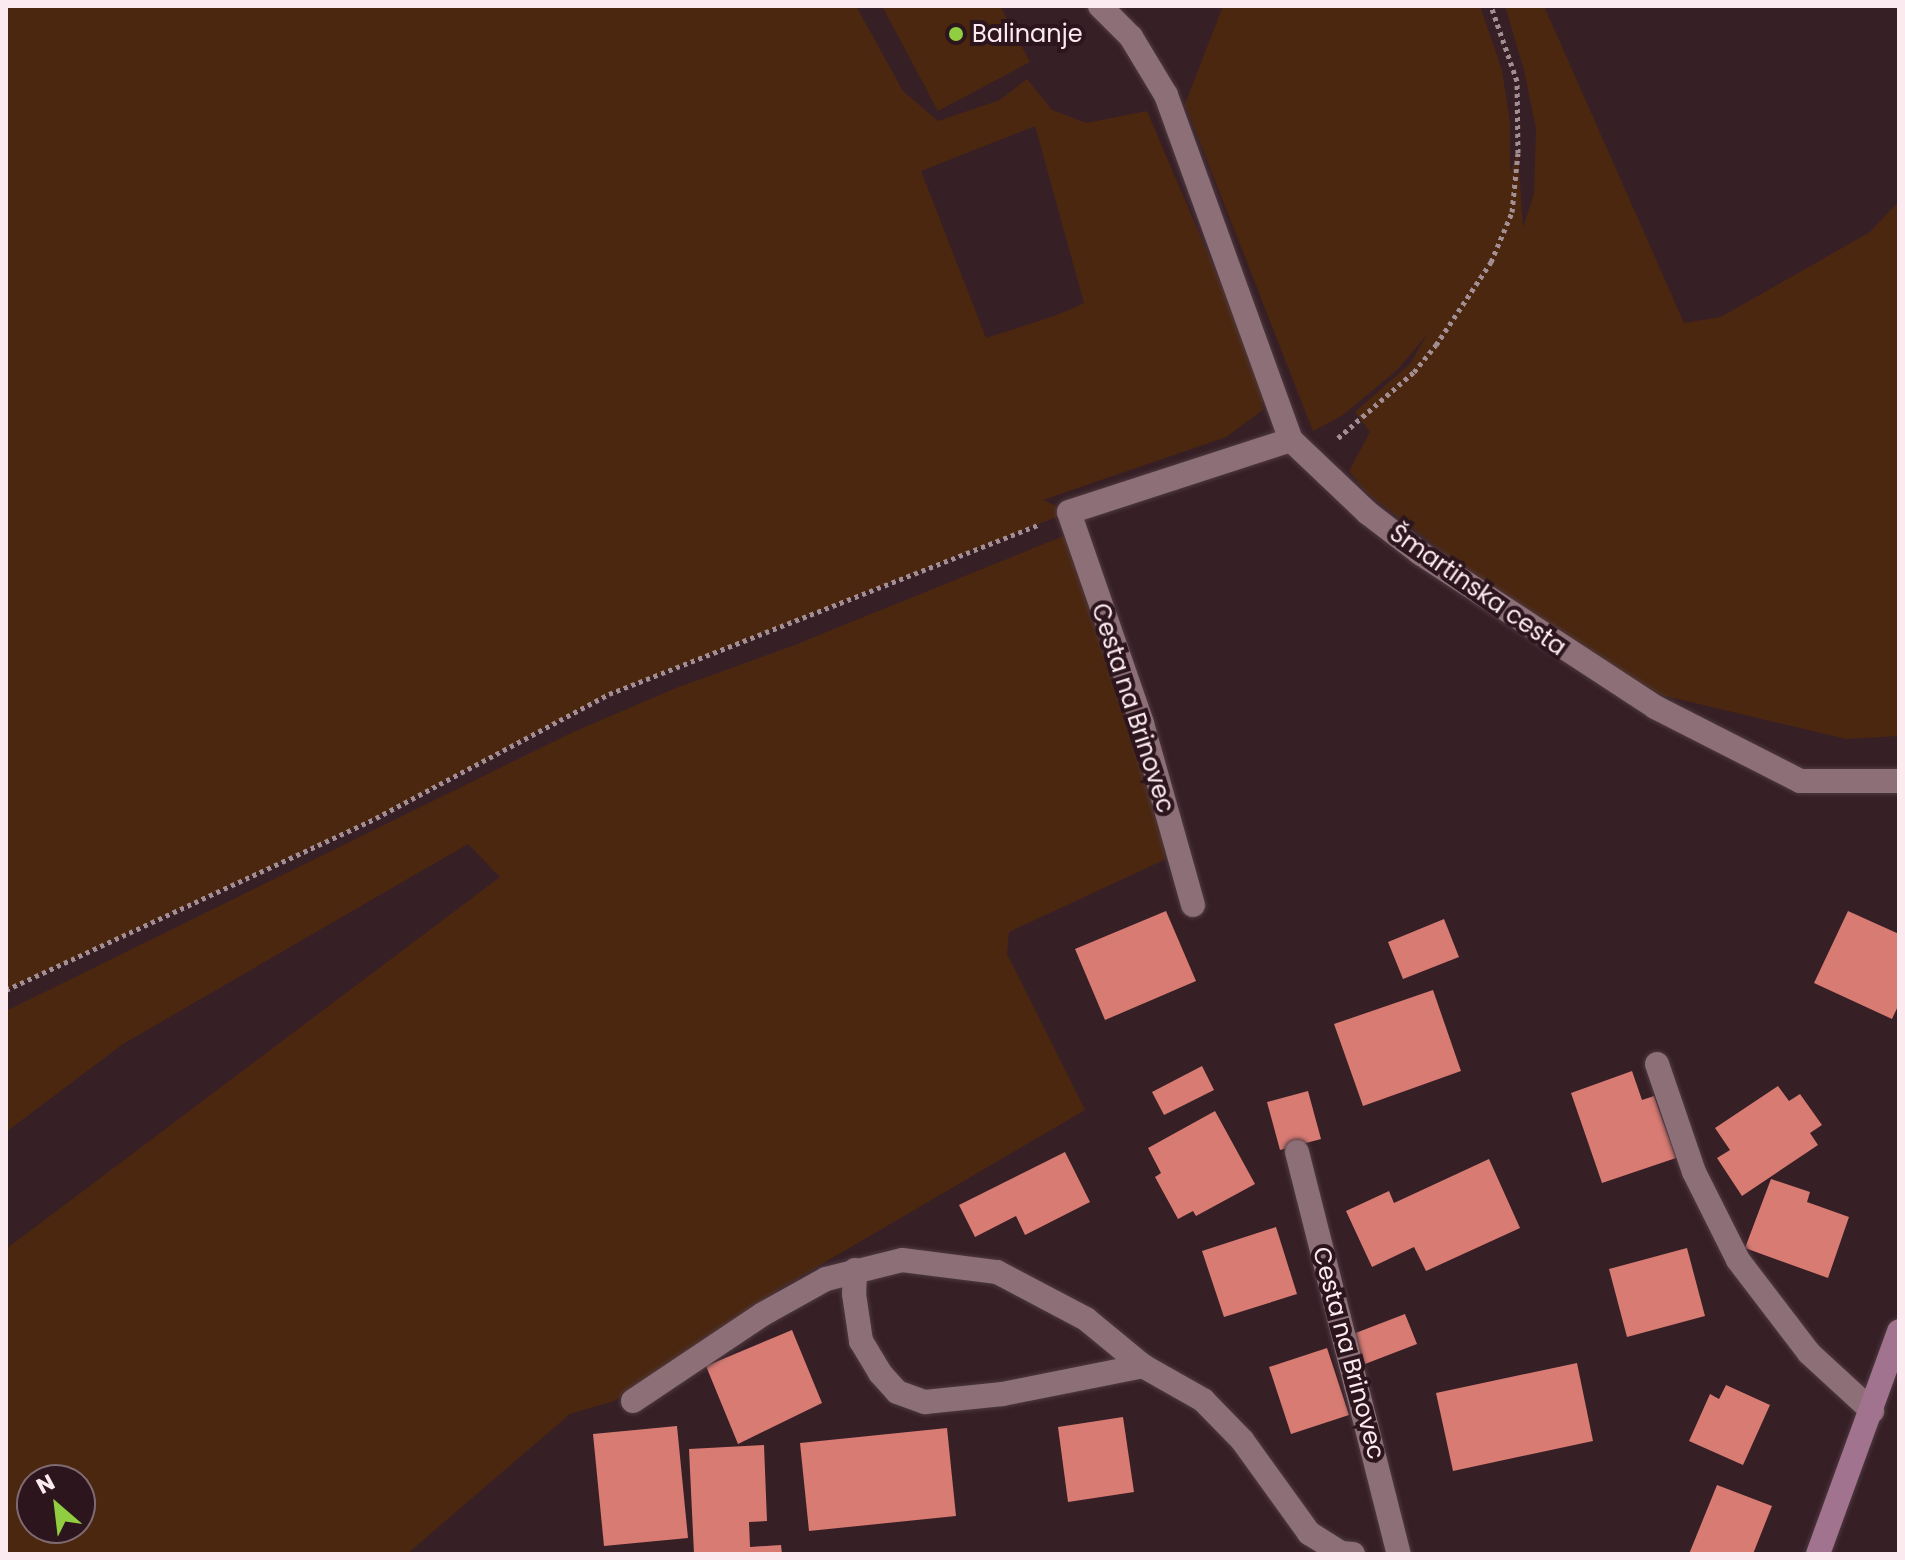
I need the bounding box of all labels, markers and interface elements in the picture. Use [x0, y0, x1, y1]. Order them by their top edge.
place label: Balinanje [972, 20, 1083, 48]
marker: Balinanje [947, 25, 965, 43]
street label: Šmartinska cesta [1384, 518, 1572, 662]
street label: Cesta na Brinovec [1086, 600, 1180, 816]
street label: Cesta na Brinovec [1307, 1244, 1391, 1462]
north arrow [16, 1464, 96, 1544]
text: N [31, 1467, 60, 1502]

